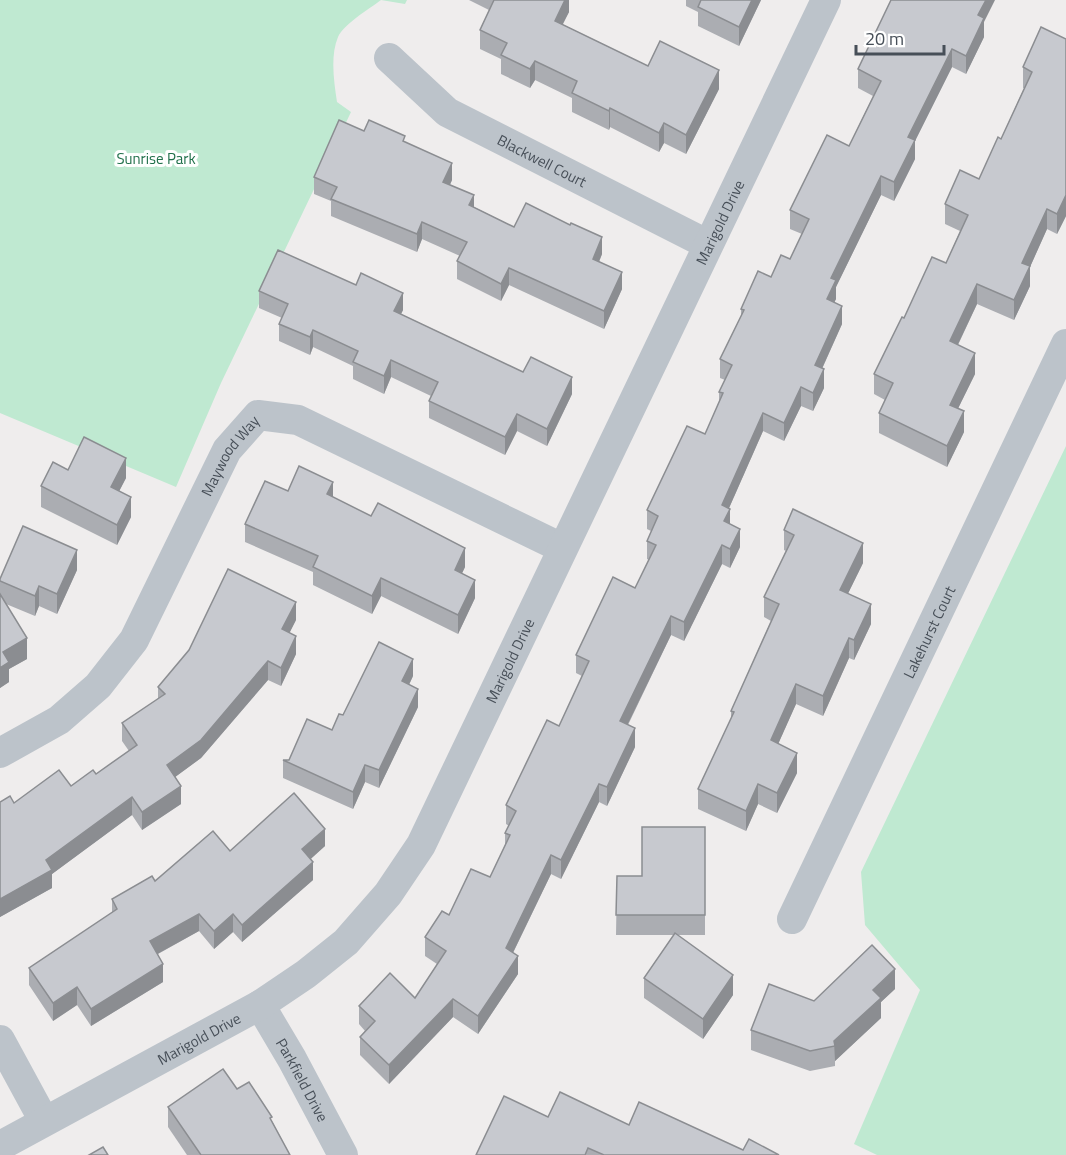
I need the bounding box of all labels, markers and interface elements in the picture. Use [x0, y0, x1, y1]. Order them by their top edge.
scale bar [856, 18, 944, 56]
text: 20 m [865, 25, 904, 52]
street label: Blackwell Court [493, 128, 592, 193]
park label: Sunrise Park [116, 147, 196, 170]
street label: Marigold Drive [689, 176, 750, 269]
street label: Maywood Way [195, 410, 264, 500]
street label: Lakehurst Court [897, 581, 961, 682]
street label: Marigold Drive [479, 614, 540, 707]
street label: Marigold Drive [153, 1006, 245, 1070]
street label: Parkfield Drive [270, 1033, 335, 1126]

